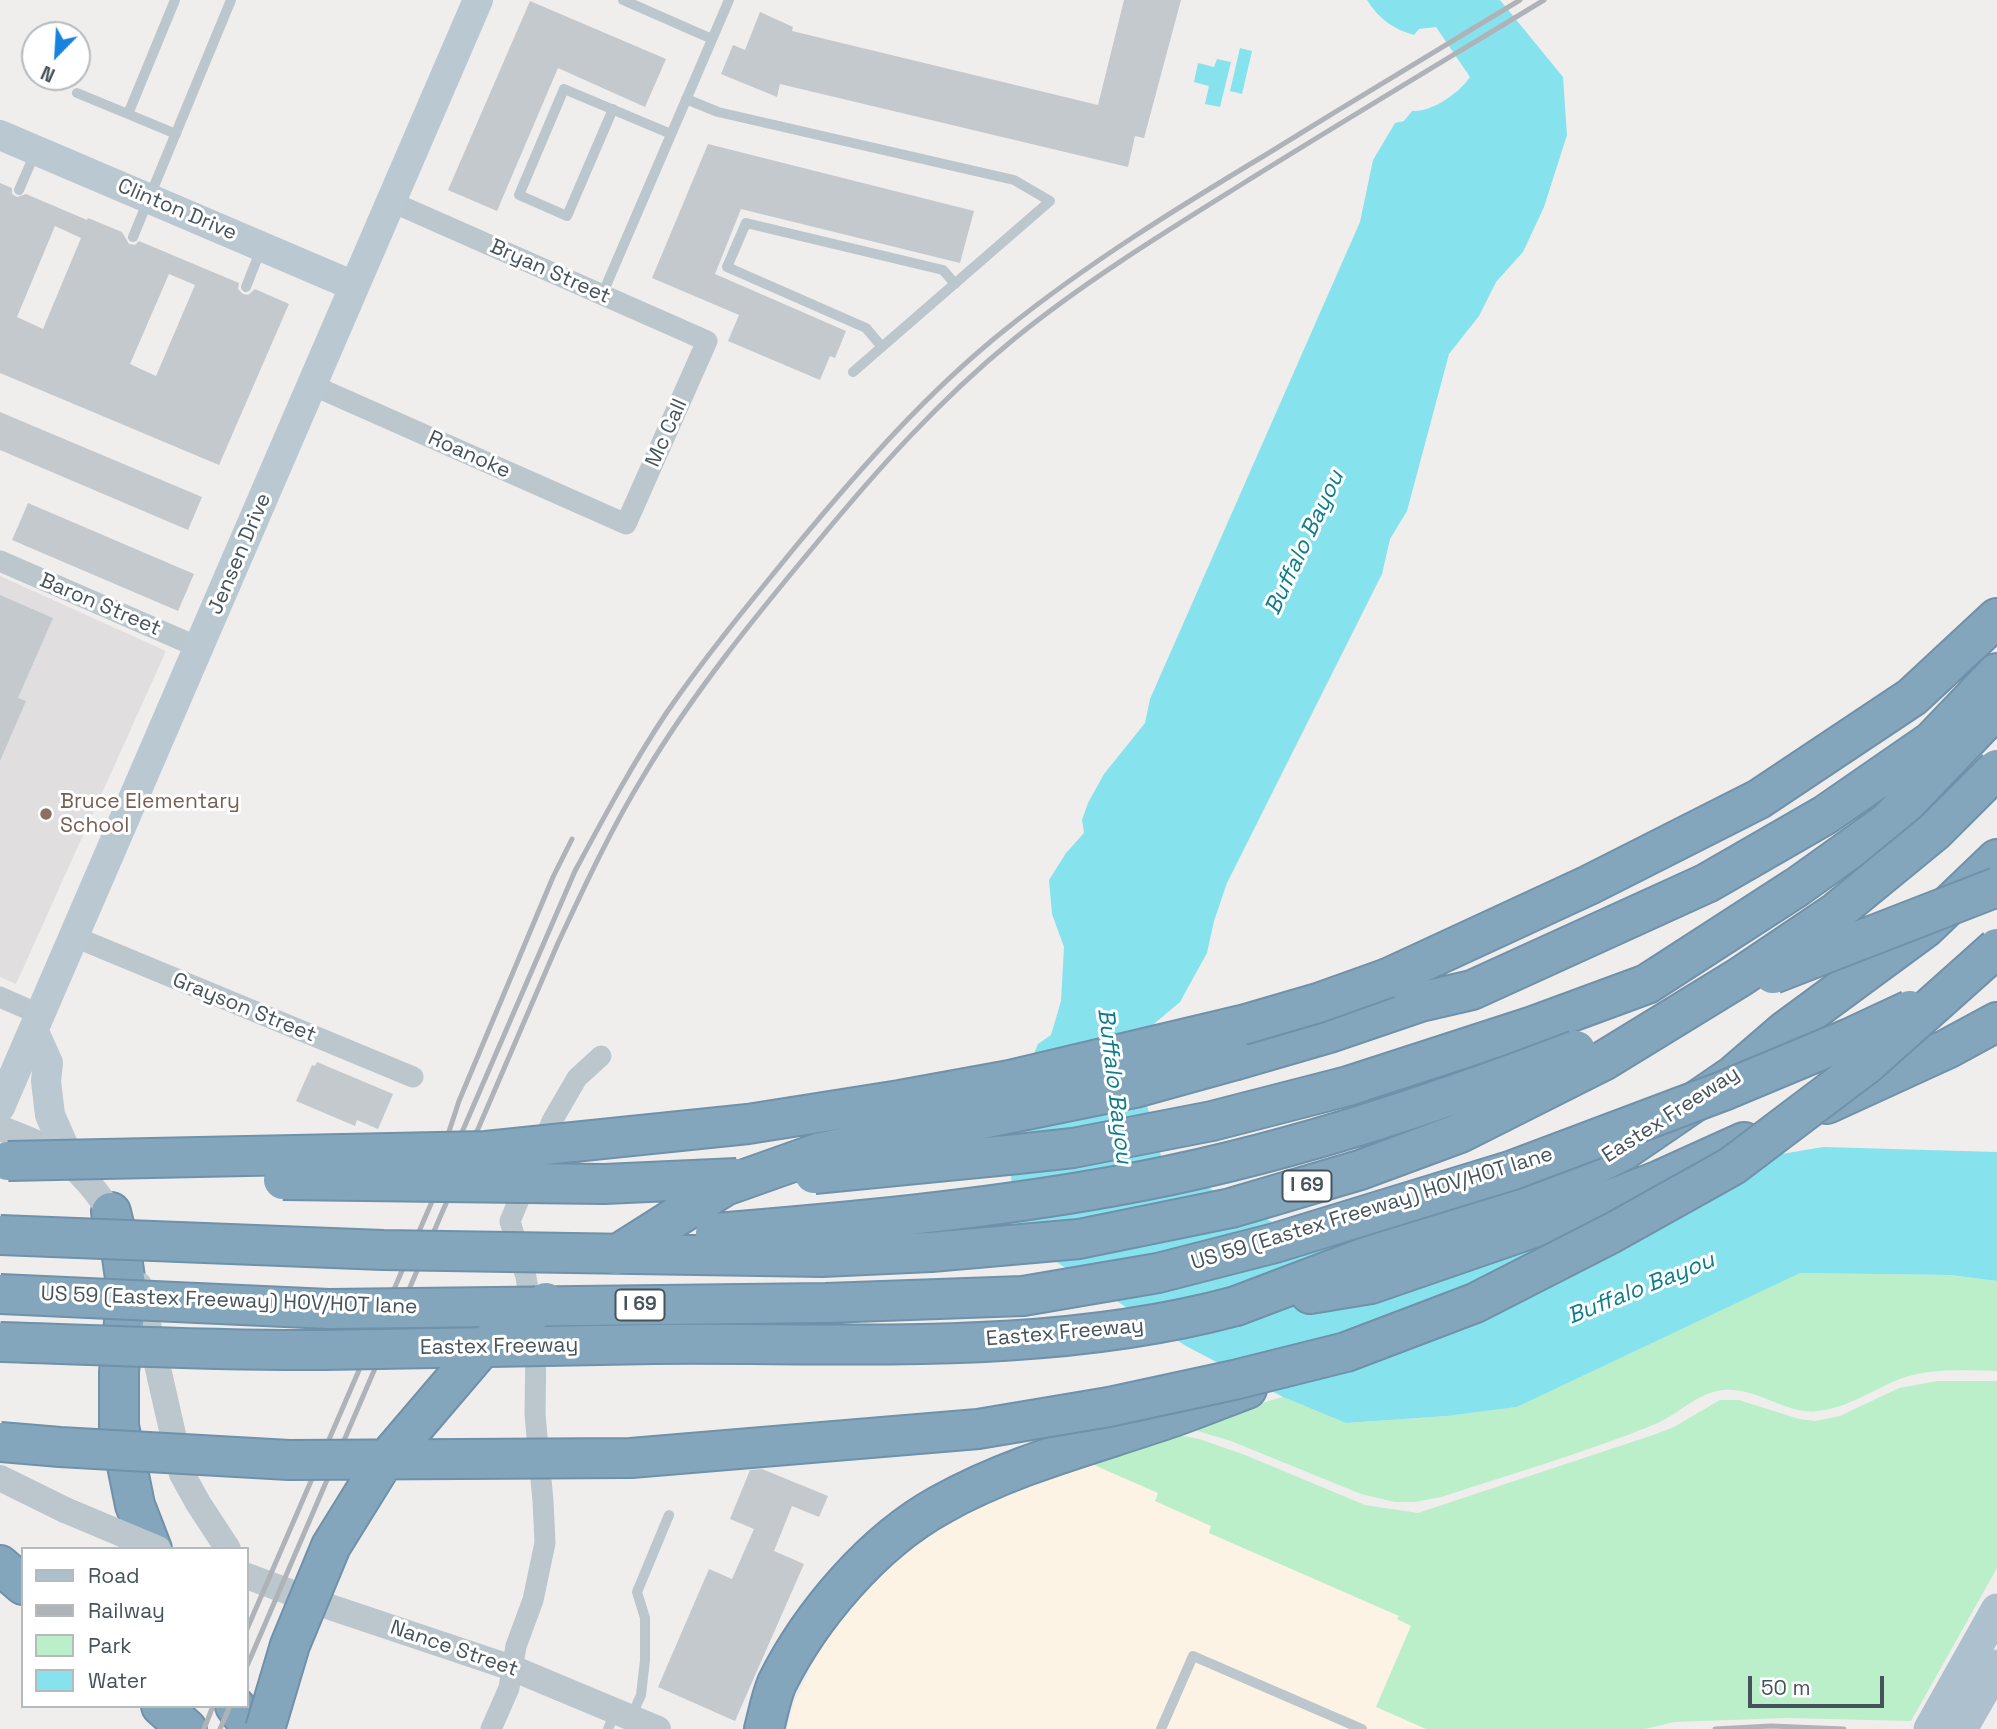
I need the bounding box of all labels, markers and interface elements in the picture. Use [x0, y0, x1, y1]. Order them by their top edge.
north arrow [21, 21, 91, 91]
text: N [37, 60, 59, 88]
street label: Clinton Drive [114, 174, 240, 246]
street label: Bryan Street [486, 234, 614, 310]
street label: Mc Call [641, 395, 693, 471]
street label: Roanoke [424, 426, 514, 484]
water label: Buffalo Bayou [1260, 466, 1350, 620]
street label: Jensen Drive [203, 490, 277, 618]
street label: Baron Street [36, 568, 164, 642]
place label: Bruce Elementary School [60, 789, 240, 839]
marker: Bruce Elementary School [38, 806, 54, 822]
street label: Grayson Street [169, 968, 319, 1048]
water label: Buffalo Bayou [1091, 1007, 1137, 1165]
street label: Eastex Freeway [1598, 1061, 1744, 1169]
street label: US 59 (Eastex Freeway) HOV/HOT lane [1188, 1142, 1556, 1276]
road number: I 69 [1282, 1170, 1332, 1202]
water label: Buffalo Bayou [1563, 1247, 1719, 1331]
street label: US 59 (Eastex Freeway) HOV/HOT lane [40, 1282, 418, 1320]
road number: I 69 [616, 1289, 664, 1320]
street label: Eastex Freeway [985, 1314, 1145, 1352]
street label: Eastex Freeway [420, 1333, 578, 1361]
legend [21, 1547, 248, 1708]
text: Road [88, 1562, 140, 1589]
text: Railway [88, 1597, 165, 1624]
street label: Nance Street [387, 1615, 521, 1683]
text: Park [88, 1632, 132, 1659]
scale bar [1752, 1662, 1888, 1706]
text: Water [88, 1667, 147, 1694]
text: 50 m [1761, 1674, 1811, 1701]

